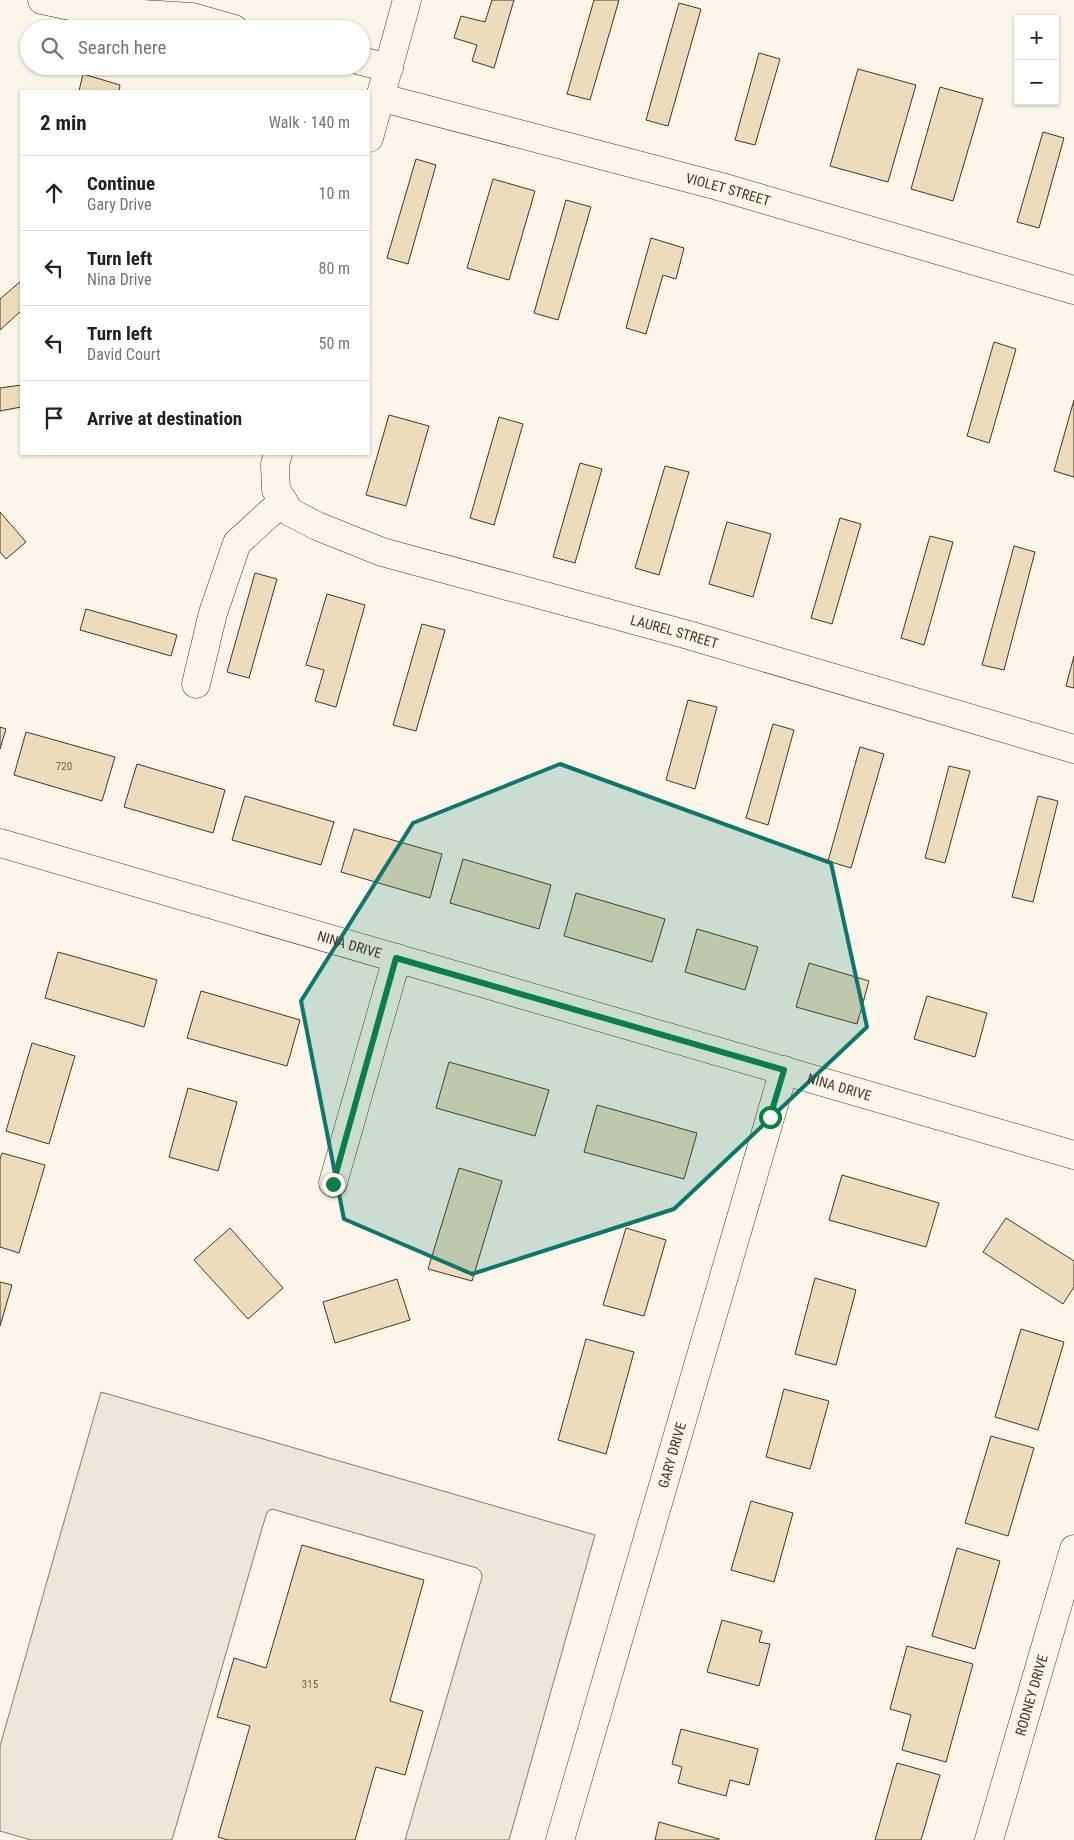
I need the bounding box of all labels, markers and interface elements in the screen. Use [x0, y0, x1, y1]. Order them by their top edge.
map controls [1014, 15, 1059, 105]
button: + [1014, 15, 1059, 60]
search box [20, 20, 370, 75]
icon: search [38, 34, 66, 62]
text: Search here [78, 36, 166, 59]
button: − [1014, 60, 1059, 105]
text: 2 min [40, 111, 87, 135]
text: Walk · 140 m [269, 113, 350, 132]
street label: VIOLET STREET [684, 170, 772, 209]
text: Continue [87, 172, 155, 195]
icon: ahead [40, 179, 68, 207]
text: 10 m [318, 184, 350, 203]
text: Gary Drive [87, 195, 151, 214]
text: Turn left [87, 247, 152, 270]
icon: left [40, 254, 68, 282]
text: 80 m [318, 259, 350, 278]
text: Nina Drive [87, 270, 152, 289]
text: Turn left [87, 322, 152, 345]
icon: left [40, 329, 68, 357]
text: 50 m [318, 334, 350, 353]
text: David Court [87, 345, 161, 364]
icon: arrive [40, 404, 68, 432]
text: Arrive at destination [87, 407, 242, 430]
street label: LAUREL STREET [629, 612, 720, 651]
house number: 720 [56, 760, 72, 773]
street label: NINA DRIVE [316, 928, 384, 961]
street label: NINA DRIVE [805, 1070, 873, 1104]
route start [759, 1106, 782, 1129]
route end [322, 1173, 345, 1196]
street label: GARY DRIVE [655, 1420, 689, 1490]
street label: RODNEY DRIVE [1012, 1653, 1051, 1738]
house number: 315 [302, 1678, 318, 1691]

